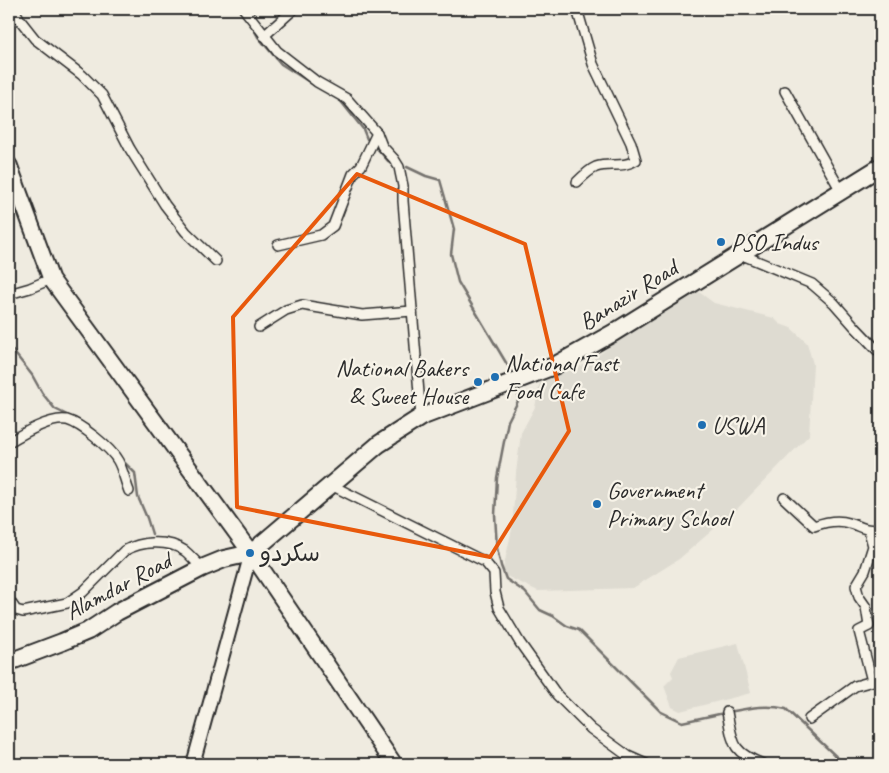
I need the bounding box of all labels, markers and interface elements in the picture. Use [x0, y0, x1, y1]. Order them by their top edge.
place label: PSO Indus [731, 227, 820, 257]
marker: PSO Indus [715, 236, 727, 248]
street label: Banazir Road [573, 251, 686, 337]
place label: National Fast Food Cafe [505, 348, 620, 406]
place label: National Bakers & Sweet House [336, 353, 470, 411]
marker: National Fast Food Cafe [489, 371, 501, 383]
marker: National Bakers & Sweet House [472, 376, 484, 388]
place label: USWA [712, 410, 766, 440]
marker: USWA [696, 419, 708, 431]
place label: Government Primary School [607, 475, 734, 533]
marker: Government Primary School [591, 498, 603, 510]
place label: سکردو [259, 538, 320, 568]
street label: Alamdar Road [60, 544, 179, 626]
marker: سکردو [244, 547, 256, 559]

